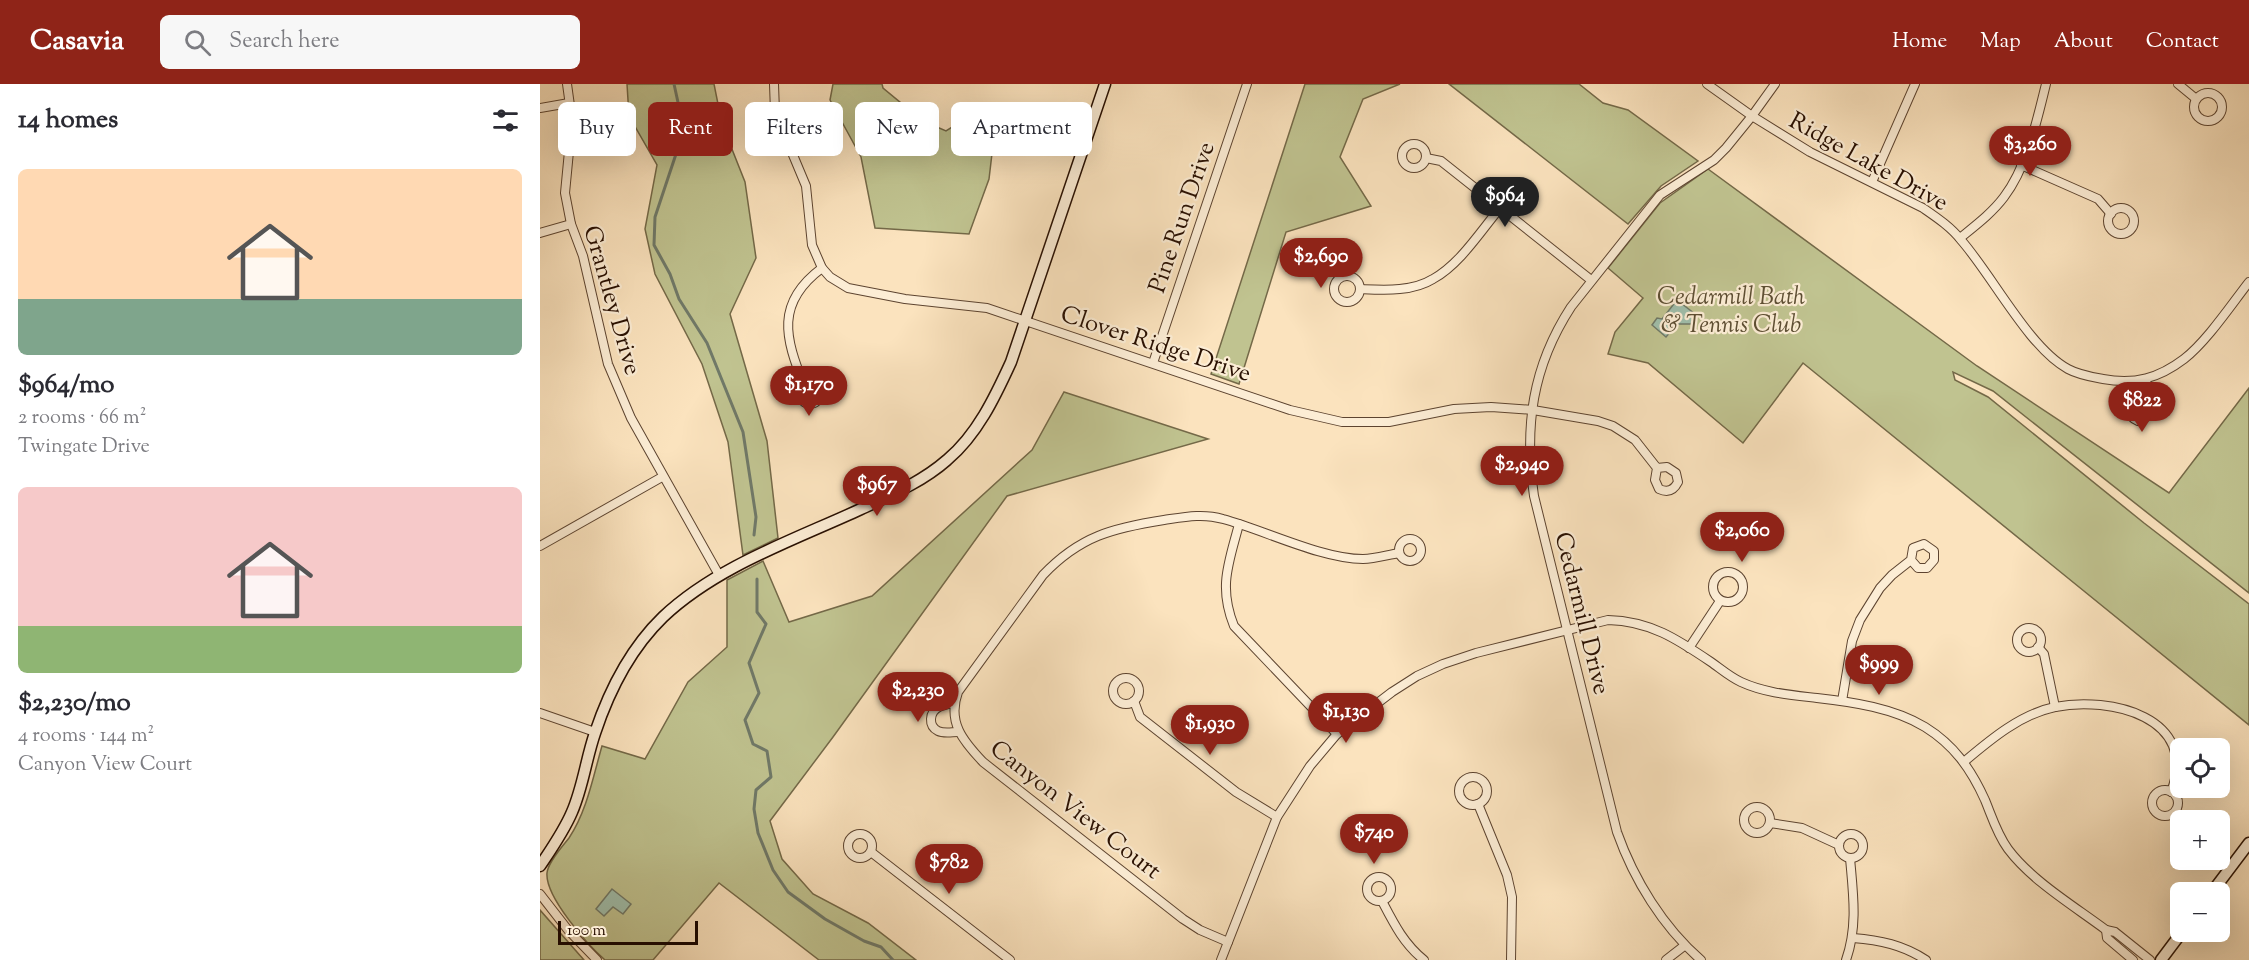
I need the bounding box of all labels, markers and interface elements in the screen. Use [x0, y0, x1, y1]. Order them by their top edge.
search box [160, 15, 580, 69]
text: Casavia [30, 22, 124, 62]
icon: search [181, 26, 214, 59]
text: Search here [229, 26, 339, 58]
text: Home [1892, 27, 1947, 57]
text: Map [1980, 27, 2021, 57]
text: About [2054, 27, 2113, 57]
text: Contact [2146, 27, 2219, 57]
text: 14 homes [18, 102, 118, 139]
chip: Buy [558, 102, 636, 156]
chip: Rent [648, 102, 733, 156]
chip: Filters [745, 102, 843, 156]
chip: New [855, 102, 939, 156]
chip: Apartment [951, 102, 1092, 156]
icon: filters [489, 104, 522, 137]
street label: Ridge Lake Drive [1782, 105, 1954, 221]
pin: $3,260 [1981, 126, 2079, 177]
text: $3,260 [2003, 131, 2057, 160]
street label: Pine Run Drive [1141, 138, 1225, 298]
pin: $964 [1469, 177, 1541, 228]
text: $964 [1485, 182, 1525, 211]
icon: home [216, 208, 324, 316]
street label: Grantley Drive [574, 222, 649, 379]
pin: $2,690 [1272, 238, 1370, 289]
text: $2,690 [1294, 243, 1348, 272]
park label: Cedarmill Bath & Tennis Club [1657, 281, 1805, 343]
street label: Clover Ridge Drive [1056, 298, 1255, 392]
pin: $1,170 [760, 366, 858, 417]
text: $964/mo [18, 367, 115, 404]
text: $1,170 [784, 371, 834, 400]
pin: $822 [2106, 382, 2178, 433]
text: $822 [2122, 387, 2162, 416]
text: 2 rooms · 66 m² [18, 404, 146, 433]
text: Twingate Drive [18, 433, 150, 462]
pin: $2,940 [1473, 446, 1571, 497]
text: $2,940 [1495, 451, 1549, 480]
pin: $967 [841, 466, 913, 517]
text: $967 [857, 471, 897, 500]
pin: $2,060 [1693, 512, 1791, 563]
text: $2,060 [1714, 517, 1770, 546]
icon: home [216, 526, 324, 634]
street label: Cedarmill Drive [1544, 529, 1618, 698]
pin: $999 [1843, 645, 1915, 696]
text: $999 [1859, 650, 1899, 679]
pin: $2,230 [869, 672, 967, 723]
text: $2,230 [892, 677, 944, 706]
text: $2,230/mo [18, 685, 131, 722]
pin: $1,130 [1297, 693, 1395, 744]
text: $1,130 [1322, 698, 1370, 727]
pin: $1,930 [1161, 705, 1259, 756]
text: $1,930 [1185, 710, 1235, 739]
text: 4 rooms · 144 m² [18, 722, 154, 751]
street label: Canyon View Court [982, 733, 1168, 888]
map controls [2170, 738, 2230, 942]
button: locate [2170, 738, 2230, 798]
text: Canyon View Court [18, 751, 192, 780]
button: + [2170, 810, 2230, 870]
pin: $740 [1338, 814, 1410, 865]
text: $740 [1354, 819, 1394, 848]
pin: $782 [913, 844, 985, 895]
text: $782 [929, 849, 969, 878]
button: − [2170, 882, 2230, 942]
scale bar [558, 918, 698, 946]
text: 100 m [567, 920, 606, 943]

